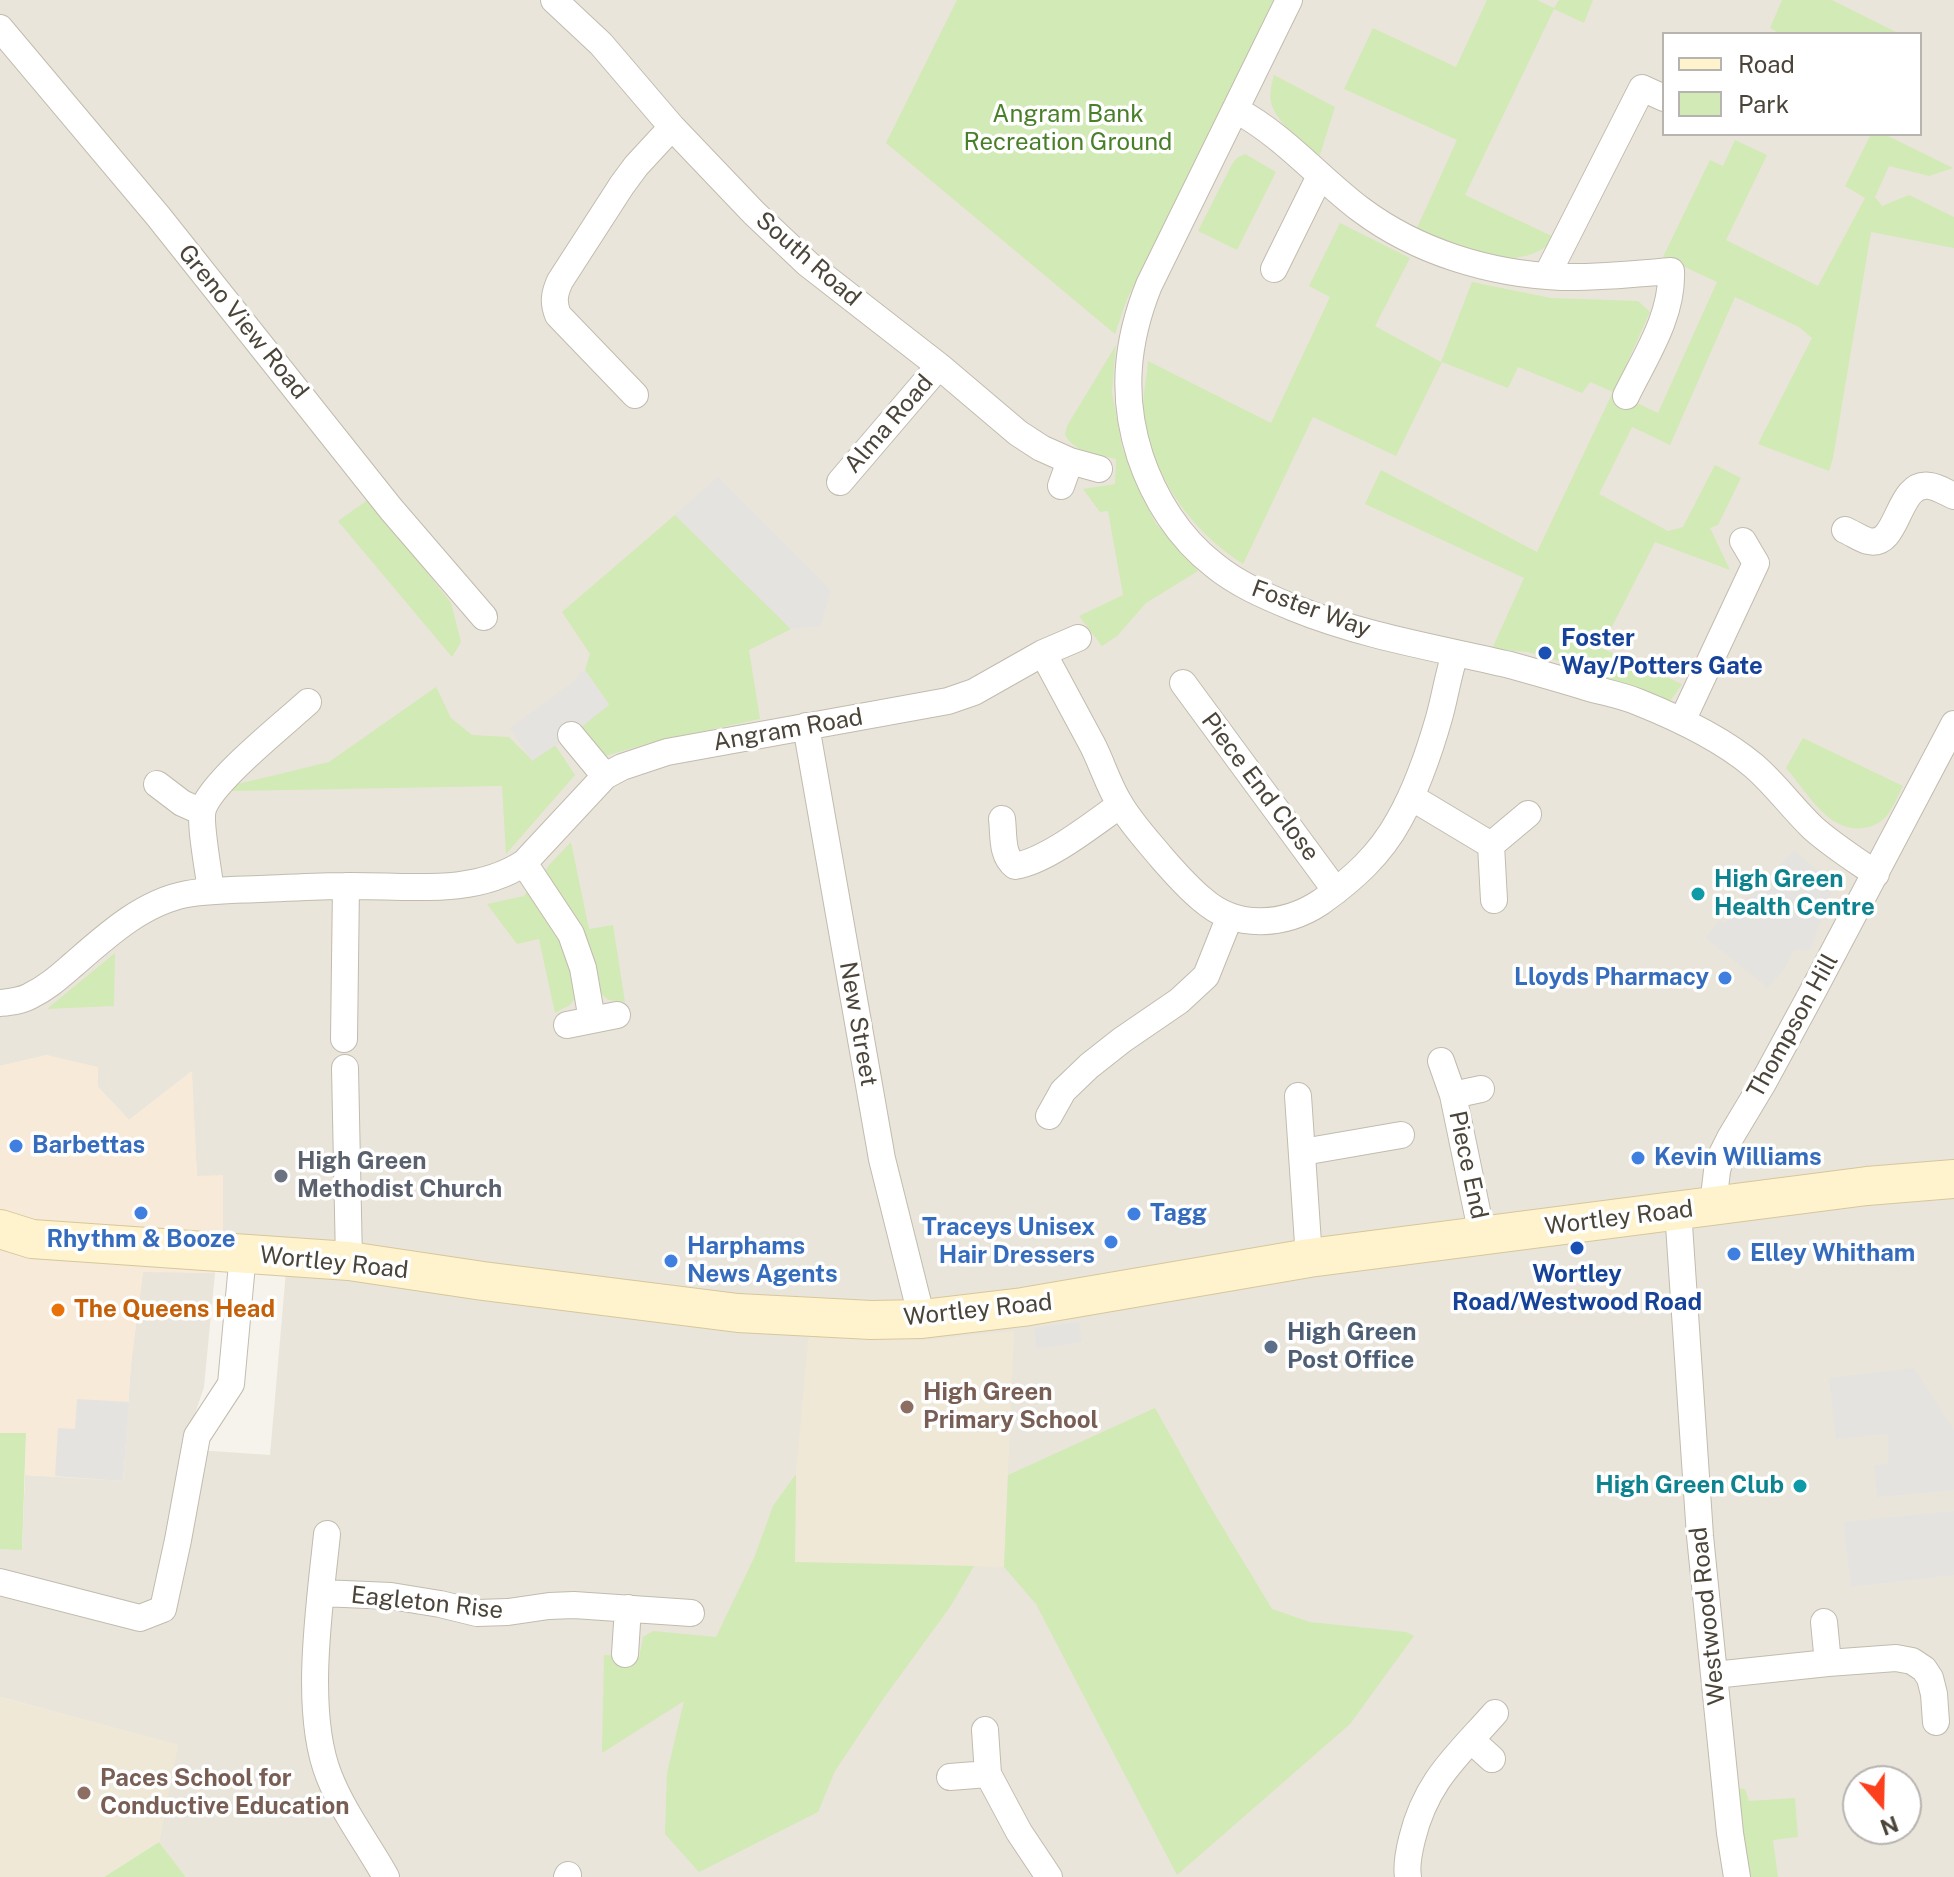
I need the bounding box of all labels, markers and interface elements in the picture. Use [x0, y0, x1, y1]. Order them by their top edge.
legend [1662, 32, 1922, 136]
text: Road [1738, 50, 1795, 78]
text: Park [1738, 90, 1789, 118]
park label: Angram Bank Recreation Ground [964, 101, 1172, 157]
street label: South Road [750, 206, 866, 312]
street label: Greno View Road [172, 239, 314, 405]
street label: Alma Road [838, 369, 940, 479]
street label: Foster Way [1248, 574, 1374, 644]
place label: Foster Way/Potters Gate [1561, 625, 1763, 681]
marker: Foster Way/Potters Gate [1536, 644, 1554, 662]
street label: Angram Road [711, 703, 865, 757]
street label: Piece End Close [1195, 707, 1325, 867]
place label: High Green Health Centre [1714, 866, 1875, 922]
marker: High Green Health Centre [1689, 885, 1707, 903]
street label: Thompson Hill [1741, 949, 1845, 1103]
street label: New Street [833, 959, 883, 1089]
place label: Lloyds Pharmacy [1514, 964, 1709, 992]
marker: Lloyds Pharmacy [1716, 969, 1734, 987]
street label: Piece End [1442, 1108, 1494, 1222]
place label: Barbettas [32, 1132, 145, 1160]
marker: Barbettas [7, 1137, 25, 1155]
place label: Kevin Williams [1654, 1144, 1822, 1172]
place label: High Green Methodist Church [297, 1148, 502, 1204]
marker: Kevin Williams [1629, 1149, 1647, 1167]
marker: High Green Methodist Church [272, 1167, 290, 1185]
street label: Wortley Road [1543, 1195, 1695, 1241]
place label: Tagg [1150, 1200, 1207, 1228]
marker: Rhythm & Booze [132, 1204, 150, 1222]
marker: Tagg [1125, 1205, 1143, 1223]
place label: Traceys Unisex Hair Dressers [922, 1214, 1095, 1270]
place label: Rhythm & Booze [46, 1226, 236, 1254]
place label: Harphams News Agents [687, 1233, 838, 1289]
marker: Traceys Unisex Hair Dressers [1102, 1233, 1120, 1251]
marker: Wortley Road/Westwood Road [1568, 1239, 1586, 1257]
place label: Elley Whitham [1750, 1240, 1915, 1268]
street label: Wortley Road [258, 1241, 410, 1285]
marker: Elley Whitham [1725, 1245, 1743, 1263]
marker: Harphams News Agents [662, 1252, 680, 1270]
place label: Wortley Road/Westwood Road [1452, 1261, 1702, 1317]
street label: Wortley Road [902, 1288, 1054, 1332]
place label: The Queens Head [74, 1296, 275, 1324]
marker: The Queens Head [49, 1301, 67, 1319]
place label: High Green Post Office [1287, 1319, 1416, 1375]
marker: High Green Post Office [1262, 1338, 1280, 1356]
place label: High Green Primary School [923, 1379, 1098, 1435]
marker: High Green Primary School [898, 1398, 916, 1416]
place label: High Green Club [1595, 1472, 1784, 1500]
marker: High Green Club [1791, 1477, 1809, 1495]
street label: Westwood Road [1684, 1525, 1732, 1707]
street label: Eagleton Rise [350, 1581, 504, 1625]
place label: Paces School for Conductive Education [100, 1765, 349, 1821]
north arrow [1842, 1765, 1922, 1845]
marker: Paces School for Conductive Education [75, 1784, 93, 1802]
text: N [1877, 1811, 1902, 1841]

